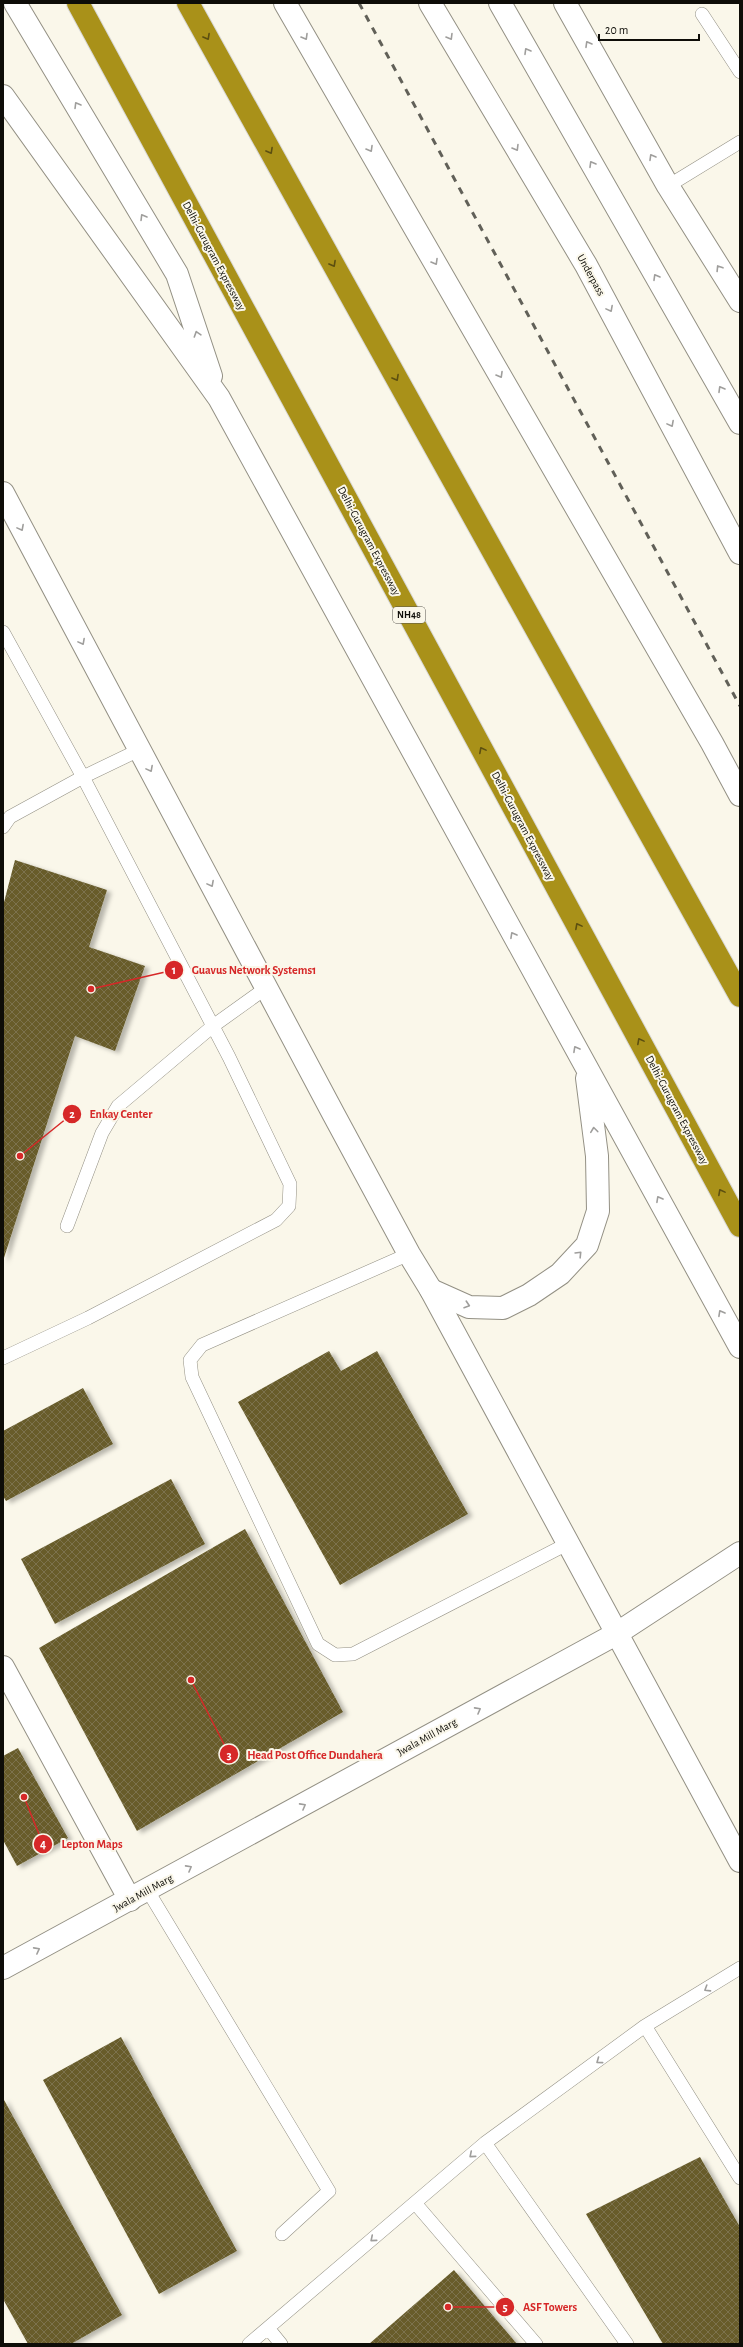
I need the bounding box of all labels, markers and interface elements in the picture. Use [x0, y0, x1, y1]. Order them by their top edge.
scale bar [599, 16, 699, 42]
text: 20 m [605, 24, 628, 36]
one-way arrow [445, 32, 452, 40]
one-way arrow [202, 33, 209, 40]
one-way arrow [300, 33, 307, 40]
one-way arrow [585, 41, 592, 48]
one-way arrow [525, 48, 532, 55]
one-way arrow [74, 102, 81, 109]
one-way arrow [512, 144, 519, 151]
one-way arrow [365, 145, 372, 152]
one-way arrow [265, 147, 273, 154]
one-way arrow [649, 154, 656, 161]
one-way arrow [589, 161, 596, 168]
street label: Delhi-Gurugram Expressway [181, 200, 247, 312]
one-way arrow [141, 214, 148, 221]
street label: Underpass [575, 252, 607, 298]
one-way arrow [430, 258, 437, 265]
one-way arrow [329, 260, 336, 267]
one-way arrow [717, 265, 724, 272]
one-way arrow [654, 273, 661, 281]
one-way arrow [605, 305, 612, 312]
one-way arrow [194, 331, 202, 338]
one-way arrow [495, 370, 502, 378]
one-way arrow [392, 374, 399, 381]
one-way arrow [718, 386, 725, 393]
one-way arrow [666, 420, 674, 427]
street label: Delhi-Gurugram Expressway [336, 485, 402, 597]
one-way arrow [17, 523, 24, 531]
road number: NH48 [393, 607, 425, 623]
one-way arrow [78, 638, 85, 645]
one-way arrow [480, 747, 487, 755]
one-way arrow [145, 765, 153, 773]
street label: Delhi-Gurugram Expressway [490, 770, 556, 882]
one-way arrow [206, 880, 214, 887]
one-way arrow [575, 923, 582, 930]
one-way arrow [511, 931, 518, 939]
callout: Guavus Network Systems1 [164, 958, 324, 982]
text: 1 [172, 964, 176, 976]
text: Guavus Network Systems1 [192, 964, 316, 977]
one-way arrow [637, 1037, 644, 1045]
one-way arrow [573, 1045, 580, 1053]
street label: Delhi-Gurugram Expressway [644, 1054, 710, 1166]
callout: Enkay Center [62, 1102, 160, 1126]
text: 2 [69, 1108, 75, 1120]
text: Enkay Center [90, 1108, 153, 1121]
one-way arrow [589, 1127, 598, 1133]
one-way arrow [719, 1189, 726, 1196]
one-way arrow [656, 1196, 663, 1203]
one-way arrow [574, 1251, 582, 1259]
one-way arrow [463, 1300, 470, 1309]
one-way arrow [719, 1310, 726, 1317]
one-way arrow [474, 1707, 481, 1714]
street label: Jwala Mill Marg [395, 1716, 459, 1758]
callout: Head Post Office Dundahera [219, 1742, 390, 1766]
text: 3 [226, 1749, 232, 1761]
text: Head Post Office Dundahera [247, 1749, 383, 1761]
one-way arrow [299, 1803, 306, 1810]
callout: Lepton Maps [33, 1832, 130, 1856]
text: 4 [40, 1838, 46, 1850]
text: Lepton Maps [61, 1838, 123, 1850]
one-way arrow [185, 1865, 192, 1873]
street label: Jwala Mill Marg [111, 1872, 175, 1914]
one-way arrow [33, 1947, 41, 1955]
one-way arrow [704, 1984, 711, 1991]
one-way arrow [596, 2056, 603, 2063]
one-way arrow [469, 2150, 477, 2157]
one-way arrow [370, 2234, 377, 2241]
callout: ASF Towers [495, 2295, 586, 2319]
text: 5 [502, 2301, 508, 2313]
text: ASF Towers [523, 2301, 577, 2313]

